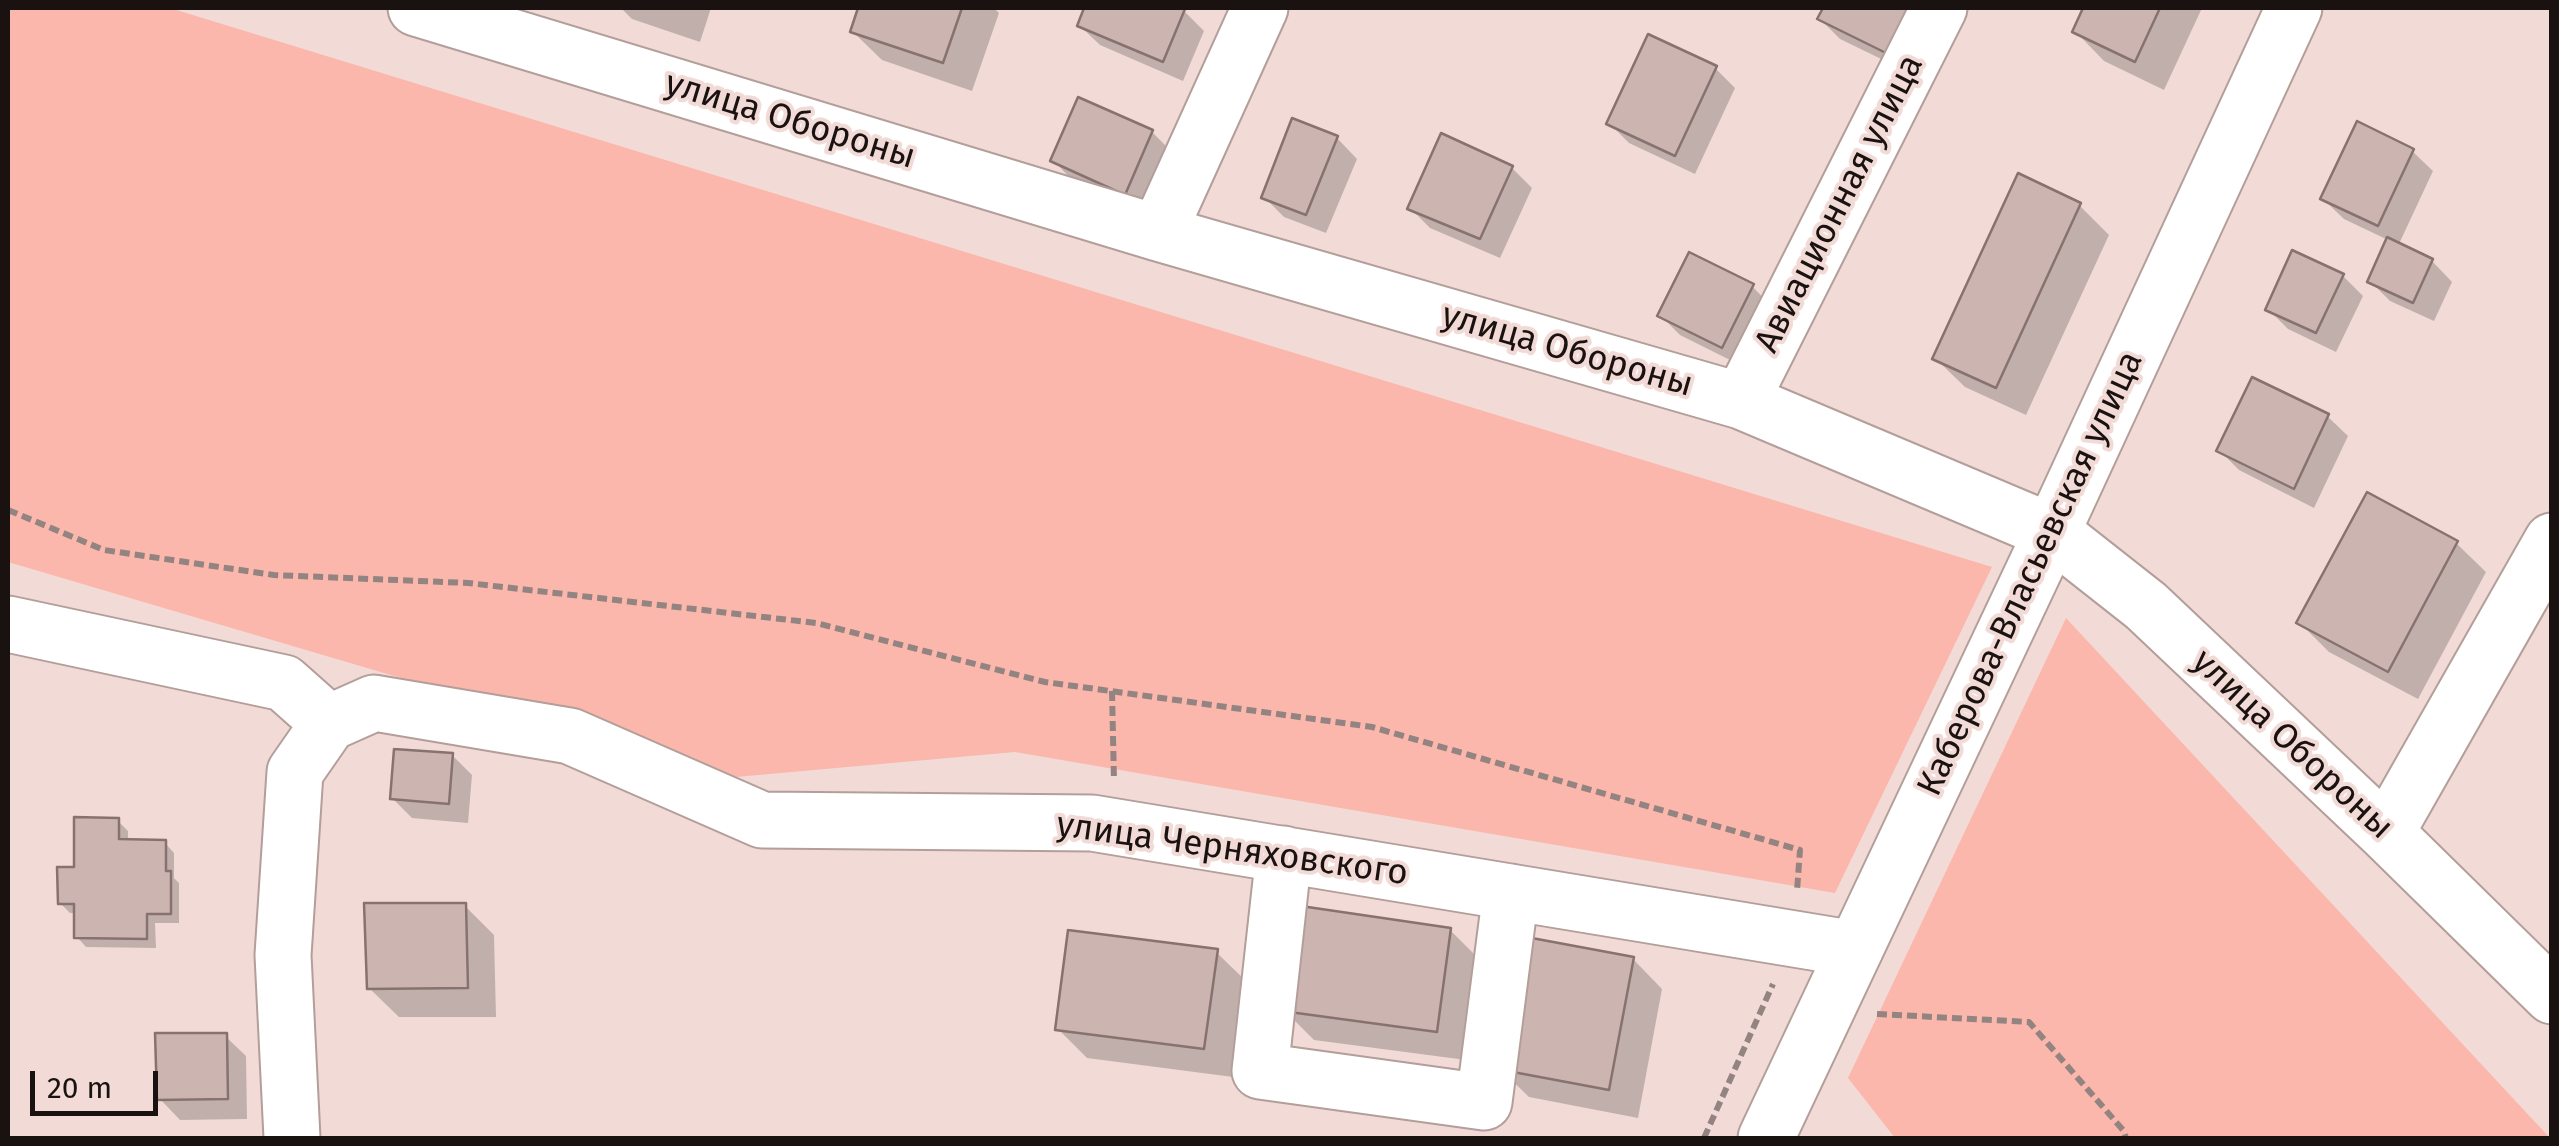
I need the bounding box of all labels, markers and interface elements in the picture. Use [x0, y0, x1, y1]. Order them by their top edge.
street label: Авиационная улица [1747, 48, 1933, 360]
street label: улица Обороны [660, 63, 920, 179]
street label: улица Обороны [1437, 295, 1697, 407]
street label: Каберова-Власьевская улица [1909, 345, 2153, 803]
street label: улица Обороны [2183, 641, 2401, 849]
street label: улица Черняховского [1054, 805, 1410, 895]
scale bar [35, 1051, 162, 1113]
text: 20 m [47, 1070, 112, 1106]

